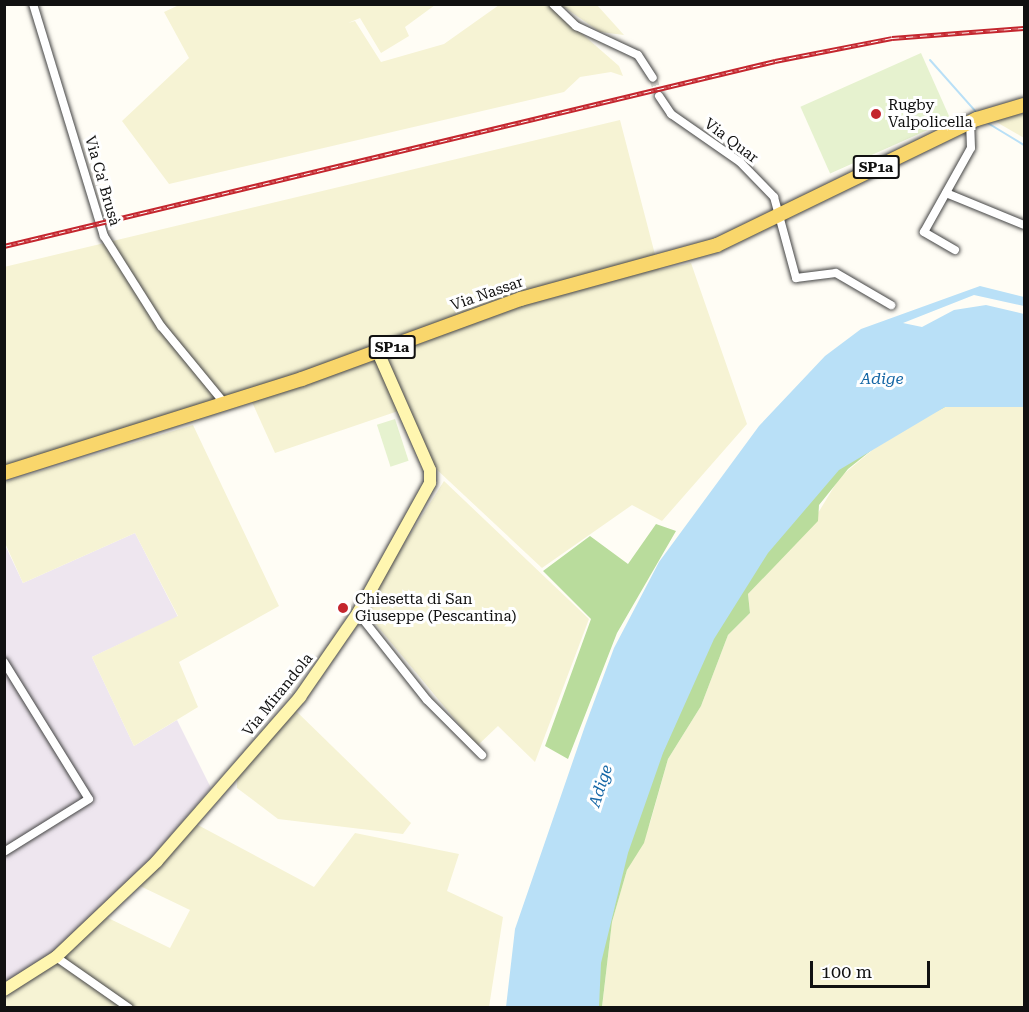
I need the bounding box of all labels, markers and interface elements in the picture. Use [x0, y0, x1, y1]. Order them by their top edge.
place label: Rugby Valpolicella [888, 96, 973, 131]
marker: Rugby Valpolicella [869, 107, 883, 121]
street label: Via Quar [701, 115, 761, 167]
street label: Via Ca' Brusà [81, 134, 123, 228]
road number: SP1a [852, 156, 900, 178]
street label: Via Nassar [448, 273, 526, 315]
road number: SP1a [368, 336, 416, 358]
water label: Adige [860, 369, 904, 389]
place label: Chiesetta di San Giuseppe (Pescantina) [355, 590, 516, 625]
marker: Chiesetta di San Giuseppe (Pescantina) [336, 601, 350, 615]
street label: Via Mirandola [239, 650, 317, 740]
water label: Adige [585, 763, 617, 809]
scale bar [813, 949, 933, 987]
text: 100 m [821, 961, 872, 982]

